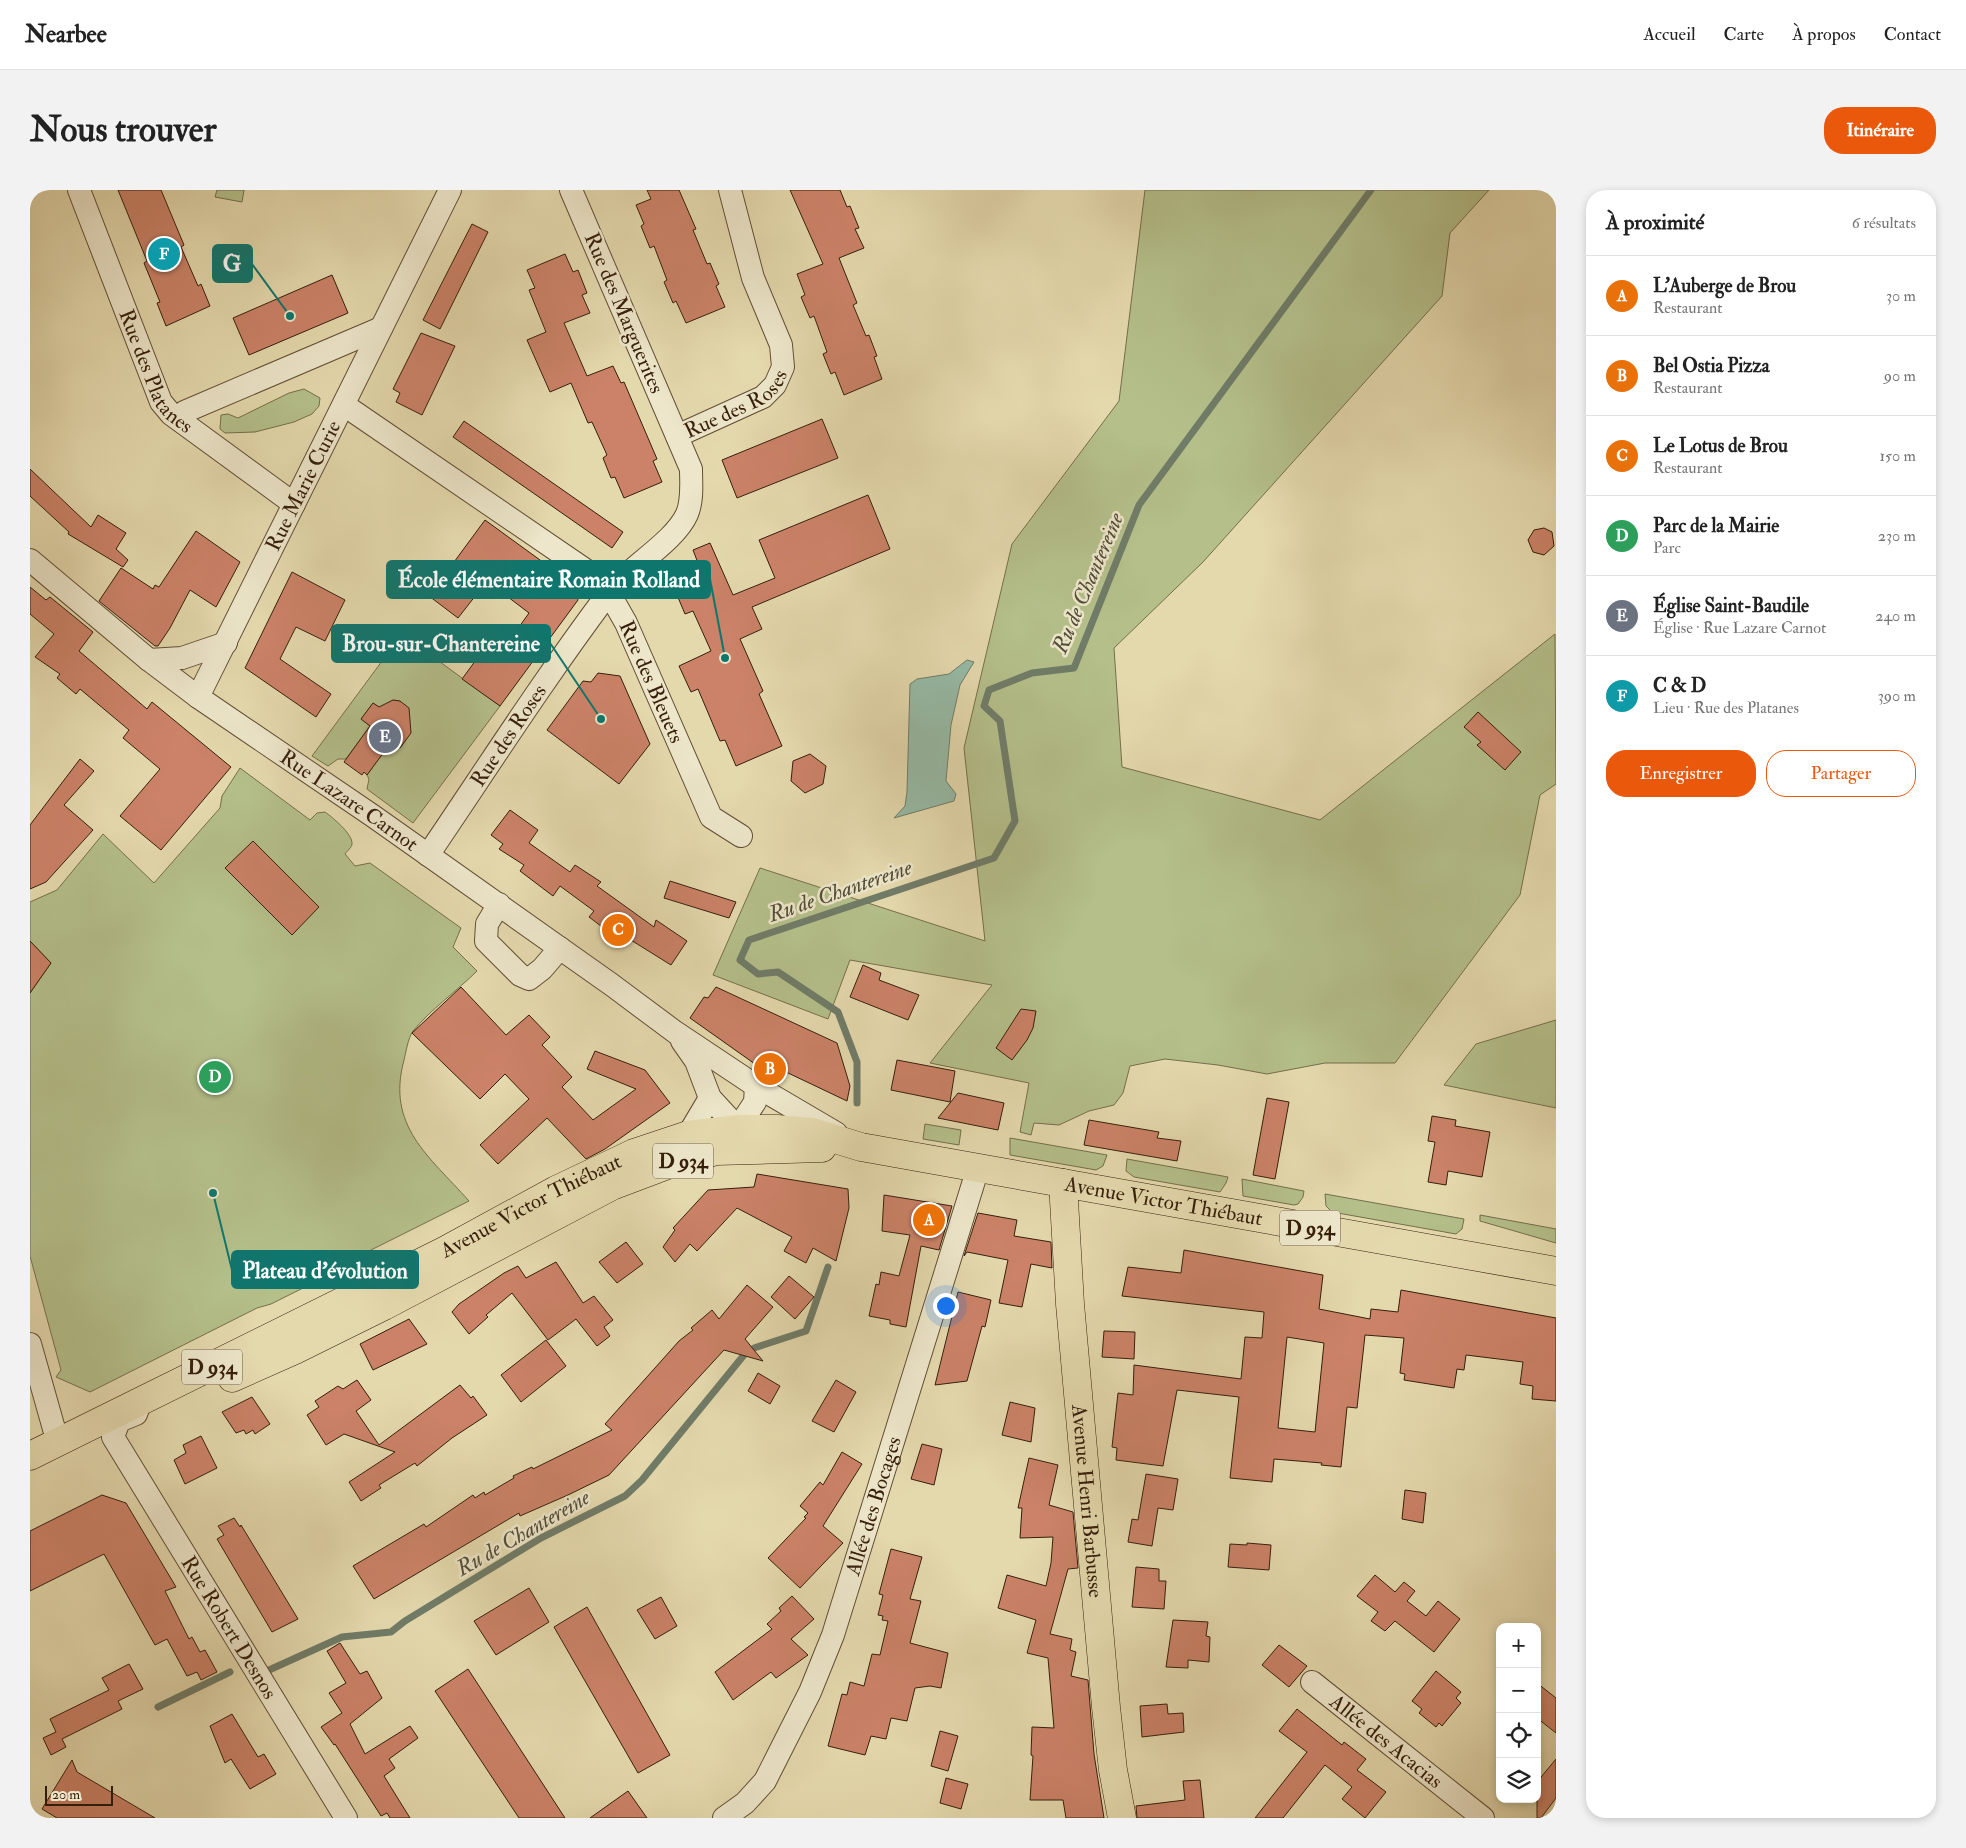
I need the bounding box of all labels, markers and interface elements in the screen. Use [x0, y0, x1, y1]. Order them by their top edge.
text: Nearbee [25, 19, 107, 50]
text: Accueil [1643, 23, 1696, 46]
text: Carte [1724, 23, 1764, 46]
text: À propos [1792, 23, 1856, 46]
text: Contact [1884, 23, 1941, 46]
button: Itinéraire [1824, 107, 1936, 154]
text: Nous trouver [30, 108, 217, 152]
text: À proximité [1606, 209, 1704, 236]
text: 6 résultats [1852, 213, 1916, 233]
street label: Rue des Marguerites [578, 228, 670, 398]
pin: F [148, 235, 180, 273]
callout: G [213, 245, 252, 282]
text: G [223, 250, 242, 278]
text: L'Auberge de Brou [1653, 274, 1796, 298]
text: A [1617, 286, 1627, 306]
text: 30 m [1886, 286, 1916, 306]
text: Restaurant [1653, 298, 1722, 318]
street label: Rue des Platanes [113, 305, 199, 439]
text: Bel Ostia Pizza [1653, 354, 1770, 378]
street label: Rue des Roses [680, 365, 794, 445]
text: B [1617, 366, 1627, 386]
text: 90 m [1884, 366, 1916, 386]
text: Restaurant [1653, 378, 1722, 398]
street label: Rue Marie Curie [259, 416, 347, 555]
text: Le Lotus de Brou [1653, 434, 1788, 458]
text: C [1616, 446, 1628, 466]
text: 150 m [1879, 446, 1916, 466]
text: Restaurant [1653, 458, 1722, 478]
water label: Ru de Chantereine [1045, 508, 1130, 658]
text: Parc de la Mairie [1653, 514, 1779, 538]
text: D [1615, 526, 1629, 546]
text: 230 m [1878, 526, 1916, 546]
text: Parc [1653, 538, 1681, 558]
callout: École élémentaire Romain Rolland [387, 561, 710, 598]
text: École élémentaire Romain Rolland [398, 564, 700, 594]
text: Église Saint-Baudile [1653, 594, 1809, 618]
text: E [1616, 606, 1628, 626]
text: 240 m [1875, 606, 1916, 626]
street label: Rue des Bleuets [613, 616, 690, 747]
text: Église · Rue Lazare Carnot [1653, 618, 1826, 638]
callout: Brou-sur-Chantereine [332, 625, 550, 662]
text: Brou-sur-Chantereine [342, 630, 541, 658]
text: C & D [1653, 674, 1706, 698]
street label: Rue des Roses [464, 679, 552, 792]
text: F [1617, 686, 1627, 706]
text: 390 m [1878, 686, 1916, 706]
text: Lieu · Rue des Platanes [1653, 698, 1799, 718]
pin: E [369, 718, 401, 756]
street label: Rue Lazare Carnot [275, 743, 424, 857]
button: Enregistrer [1606, 750, 1756, 797]
button: Partager [1766, 750, 1916, 797]
water label: Ru de Chantereine [764, 853, 916, 929]
pin: C [602, 911, 634, 949]
pin: B [754, 1050, 786, 1088]
pin: D [199, 1058, 231, 1096]
road number: D 934 [653, 1144, 713, 1178]
street label: Avenue Victor Thiébaut [435, 1147, 626, 1264]
street label: Avenue Victor Thiébaut [1062, 1170, 1265, 1232]
pin: A [913, 1201, 945, 1239]
road number: D 934 [1280, 1210, 1340, 1246]
callout: Plateau d’évolution [232, 1251, 418, 1288]
text: Plateau d’évolution [242, 1257, 408, 1285]
your location [933, 1293, 959, 1319]
road number: D 934 [182, 1350, 242, 1384]
street label: Avenue Henri Barbusse [1065, 1402, 1110, 1599]
street label: Allée des Bocages [839, 1433, 907, 1580]
water label: Ru de Chantereine [450, 1483, 595, 1583]
street label: Rue Robert Desnos [175, 1551, 284, 1704]
map controls [1496, 1623, 1541, 1803]
button: + [1496, 1623, 1541, 1668]
button: − [1496, 1668, 1541, 1713]
street label: Allée des Acacias [1323, 1687, 1448, 1794]
button: locate [1496, 1713, 1541, 1758]
button: layers [1496, 1758, 1541, 1803]
scale bar [45, 1783, 112, 1806]
text: 20 m [52, 1786, 80, 1803]

